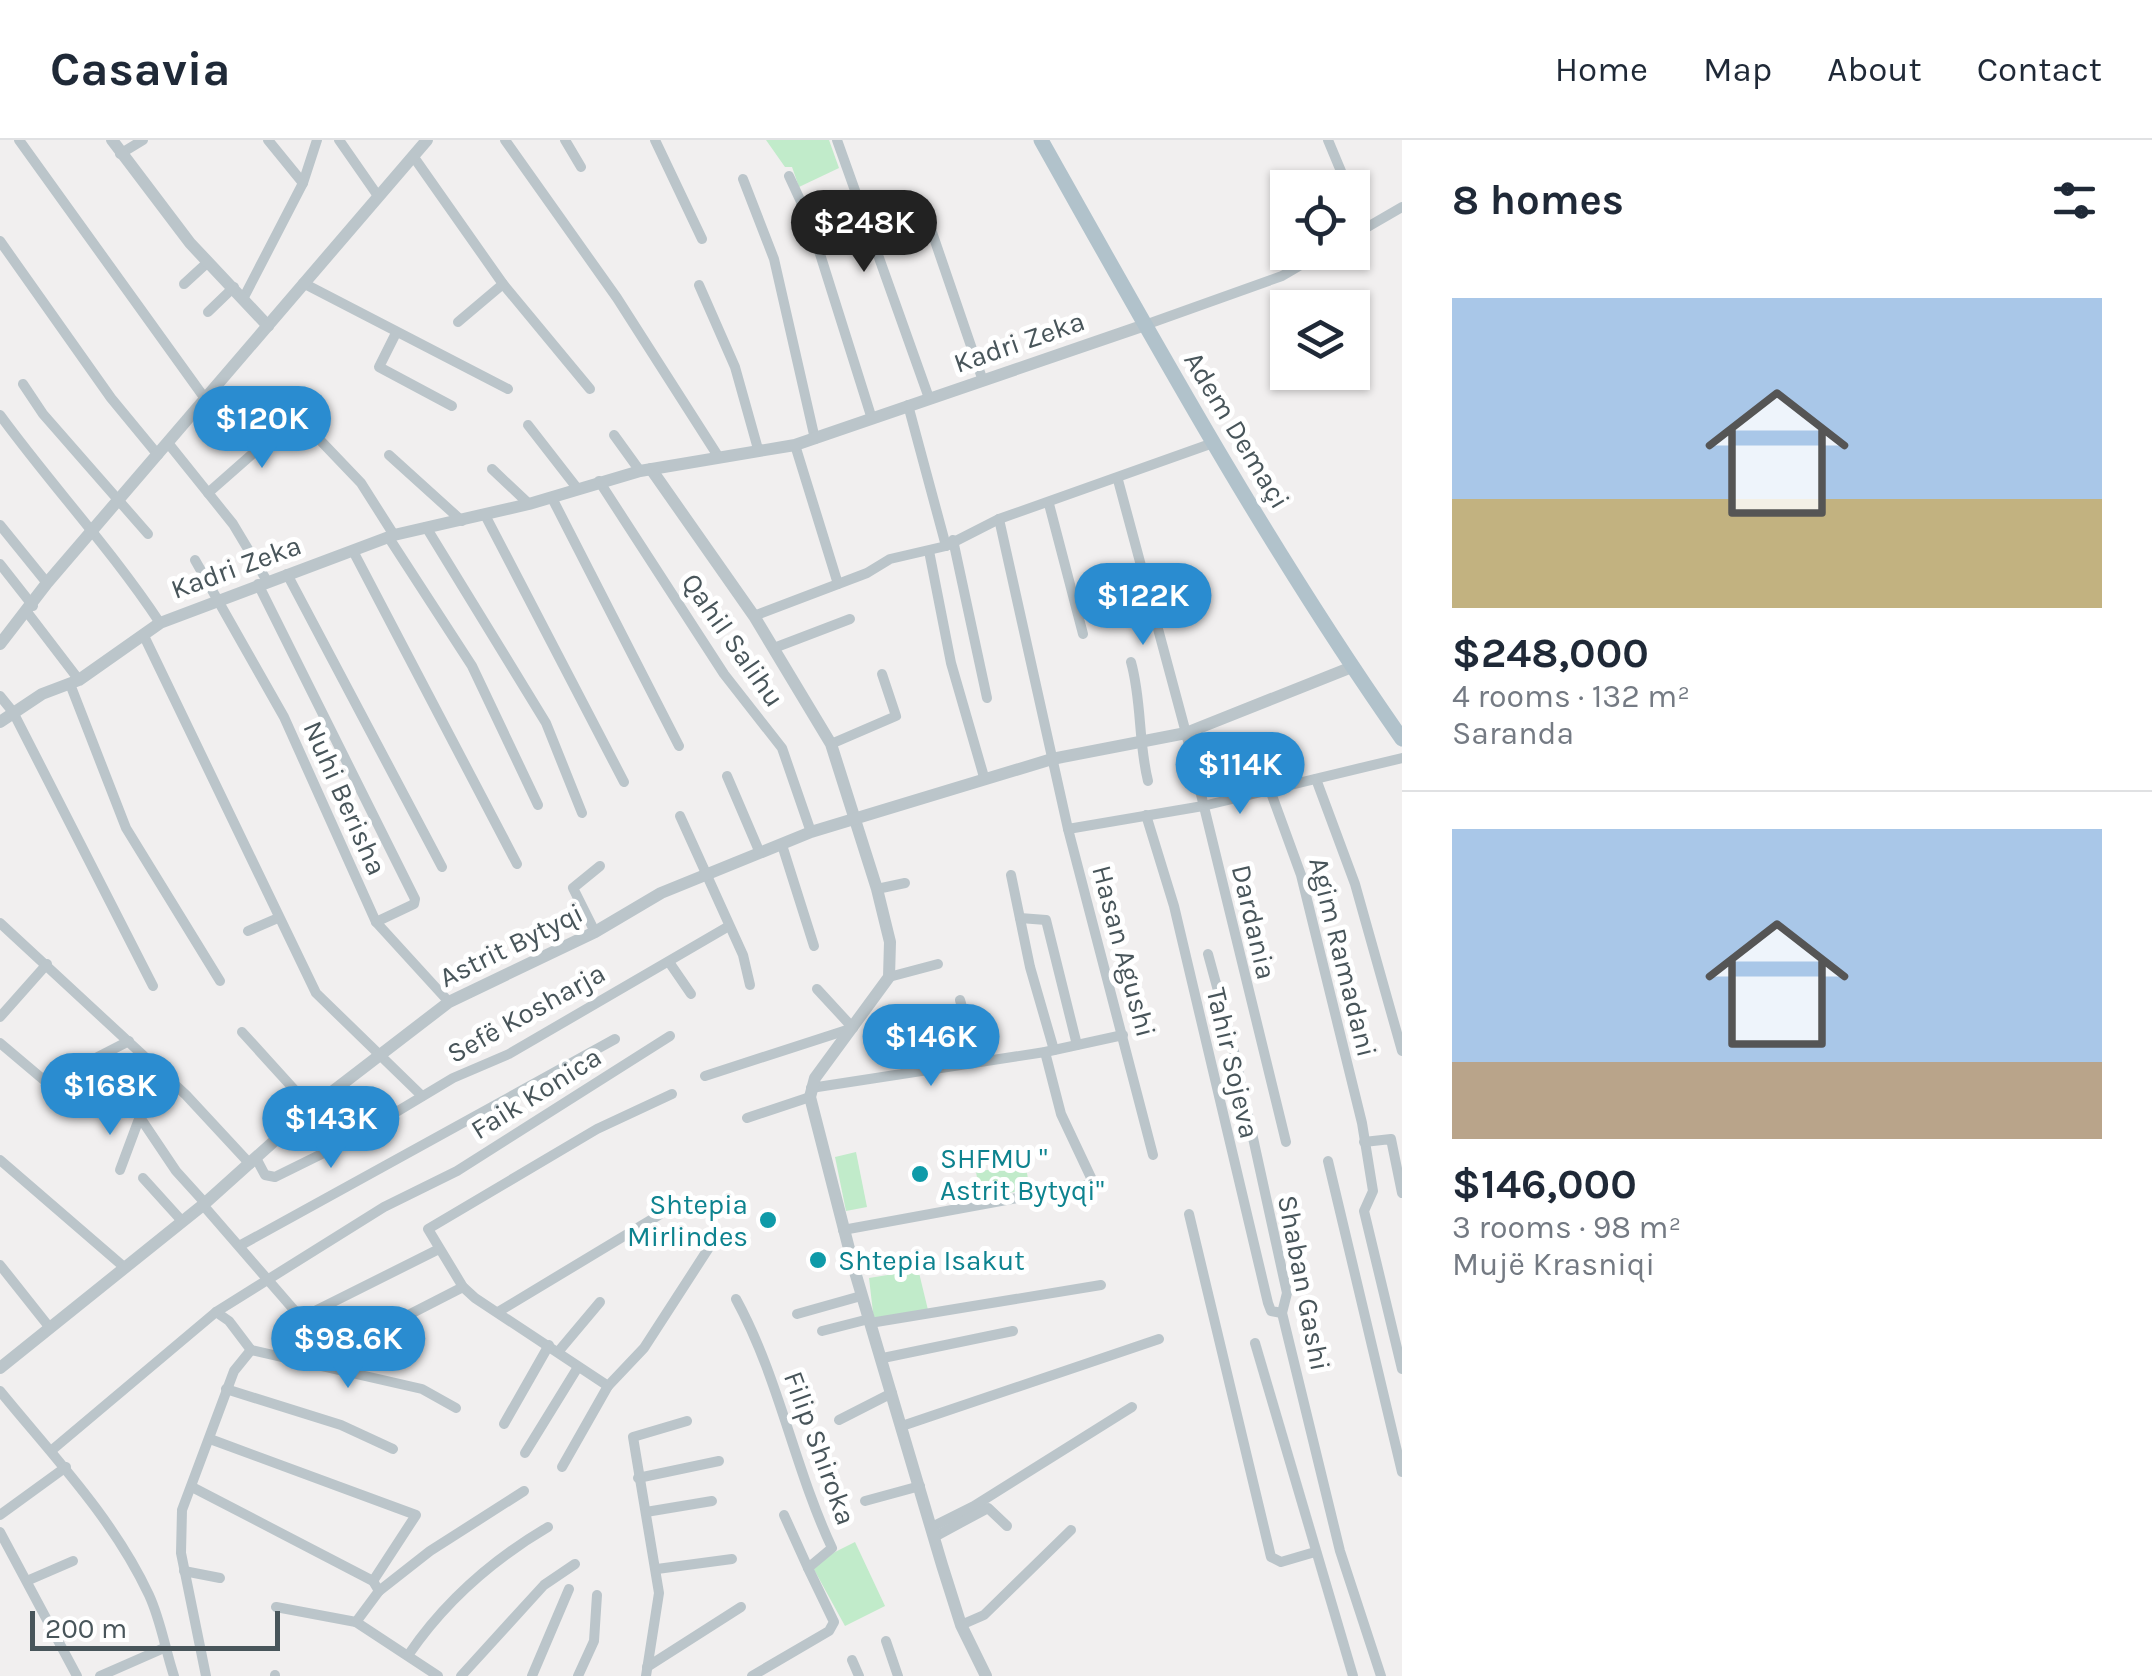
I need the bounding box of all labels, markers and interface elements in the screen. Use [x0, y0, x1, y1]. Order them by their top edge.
text: Casavia [50, 41, 231, 97]
text: Home [1555, 49, 1648, 90]
text: Map [1703, 49, 1772, 90]
text: About [1827, 49, 1922, 90]
text: Contact [1977, 49, 2102, 90]
map controls [1270, 170, 1370, 390]
button: locate [1270, 170, 1370, 270]
icon: filters [2047, 173, 2102, 228]
text: 8 homes [1452, 175, 1624, 225]
pin: $248K [794, 190, 934, 275]
text: $248K [813, 204, 915, 241]
button: layers [1270, 290, 1370, 390]
street label: Kadri Zeka [949, 304, 1089, 380]
street label: Adem Demaçi [1177, 346, 1297, 514]
icon: home [1687, 363, 1867, 543]
pin: $120K [192, 386, 332, 471]
text: $120K [215, 400, 309, 437]
street label: Kadri Zeka [166, 528, 306, 606]
pin: $122K [1073, 563, 1213, 648]
street label: Qahil Salihu [675, 567, 791, 713]
text: $122K [1096, 577, 1190, 614]
text: $248,000 [1452, 628, 1649, 678]
text: 4 rooms · 132 m² [1452, 678, 1690, 715]
text: Saranda [1452, 715, 1574, 752]
street label: Nuhi Berisha [296, 716, 394, 880]
pin: $114K [1170, 732, 1310, 817]
text: $114K [1198, 746, 1282, 783]
street label: Agim Ramadani [1302, 854, 1384, 1060]
street label: Hasan Agushi [1085, 861, 1163, 1041]
street label: Dardania [1225, 861, 1283, 983]
icon: home [1687, 894, 1867, 1074]
street label: Astrit Bytyqi [434, 896, 588, 994]
street label: Sefë Kosharja [441, 956, 611, 1070]
street label: Tahir Sojeva [1200, 984, 1266, 1142]
pin: $146K [861, 1004, 1001, 1089]
text: $146K [885, 1018, 977, 1055]
street label: Faik Konica [465, 1040, 607, 1146]
pin: $168K [40, 1053, 180, 1138]
text: $168K [63, 1067, 157, 1104]
pin: $143K [261, 1086, 401, 1171]
text: $143K [284, 1100, 378, 1137]
place label: SHFMU " Astrit Bytyqi" [940, 1142, 1104, 1207]
text: $146,000 [1452, 1159, 1637, 1209]
marker: SHFMU " Astrit Bytyqi" [909, 1163, 931, 1185]
place label: Shtepia Mirlindes [627, 1188, 748, 1253]
street label: Shaban Gashi [1271, 1192, 1337, 1374]
marker: Shtepia Mirlindes [757, 1209, 779, 1231]
text: 3 rooms · 98 m² [1452, 1209, 1681, 1246]
place label: Shtepia Isakut [838, 1244, 1025, 1277]
text: Mujë Krasniqi [1452, 1246, 1655, 1283]
marker: Shtepia Isakut [807, 1249, 829, 1271]
pin: $98.6K [267, 1306, 429, 1391]
text: $98.6K [293, 1320, 403, 1357]
street label: Filip Shiroka [777, 1367, 863, 1529]
scale bar [30, 1606, 280, 1650]
text: 200 m [45, 1612, 127, 1645]

